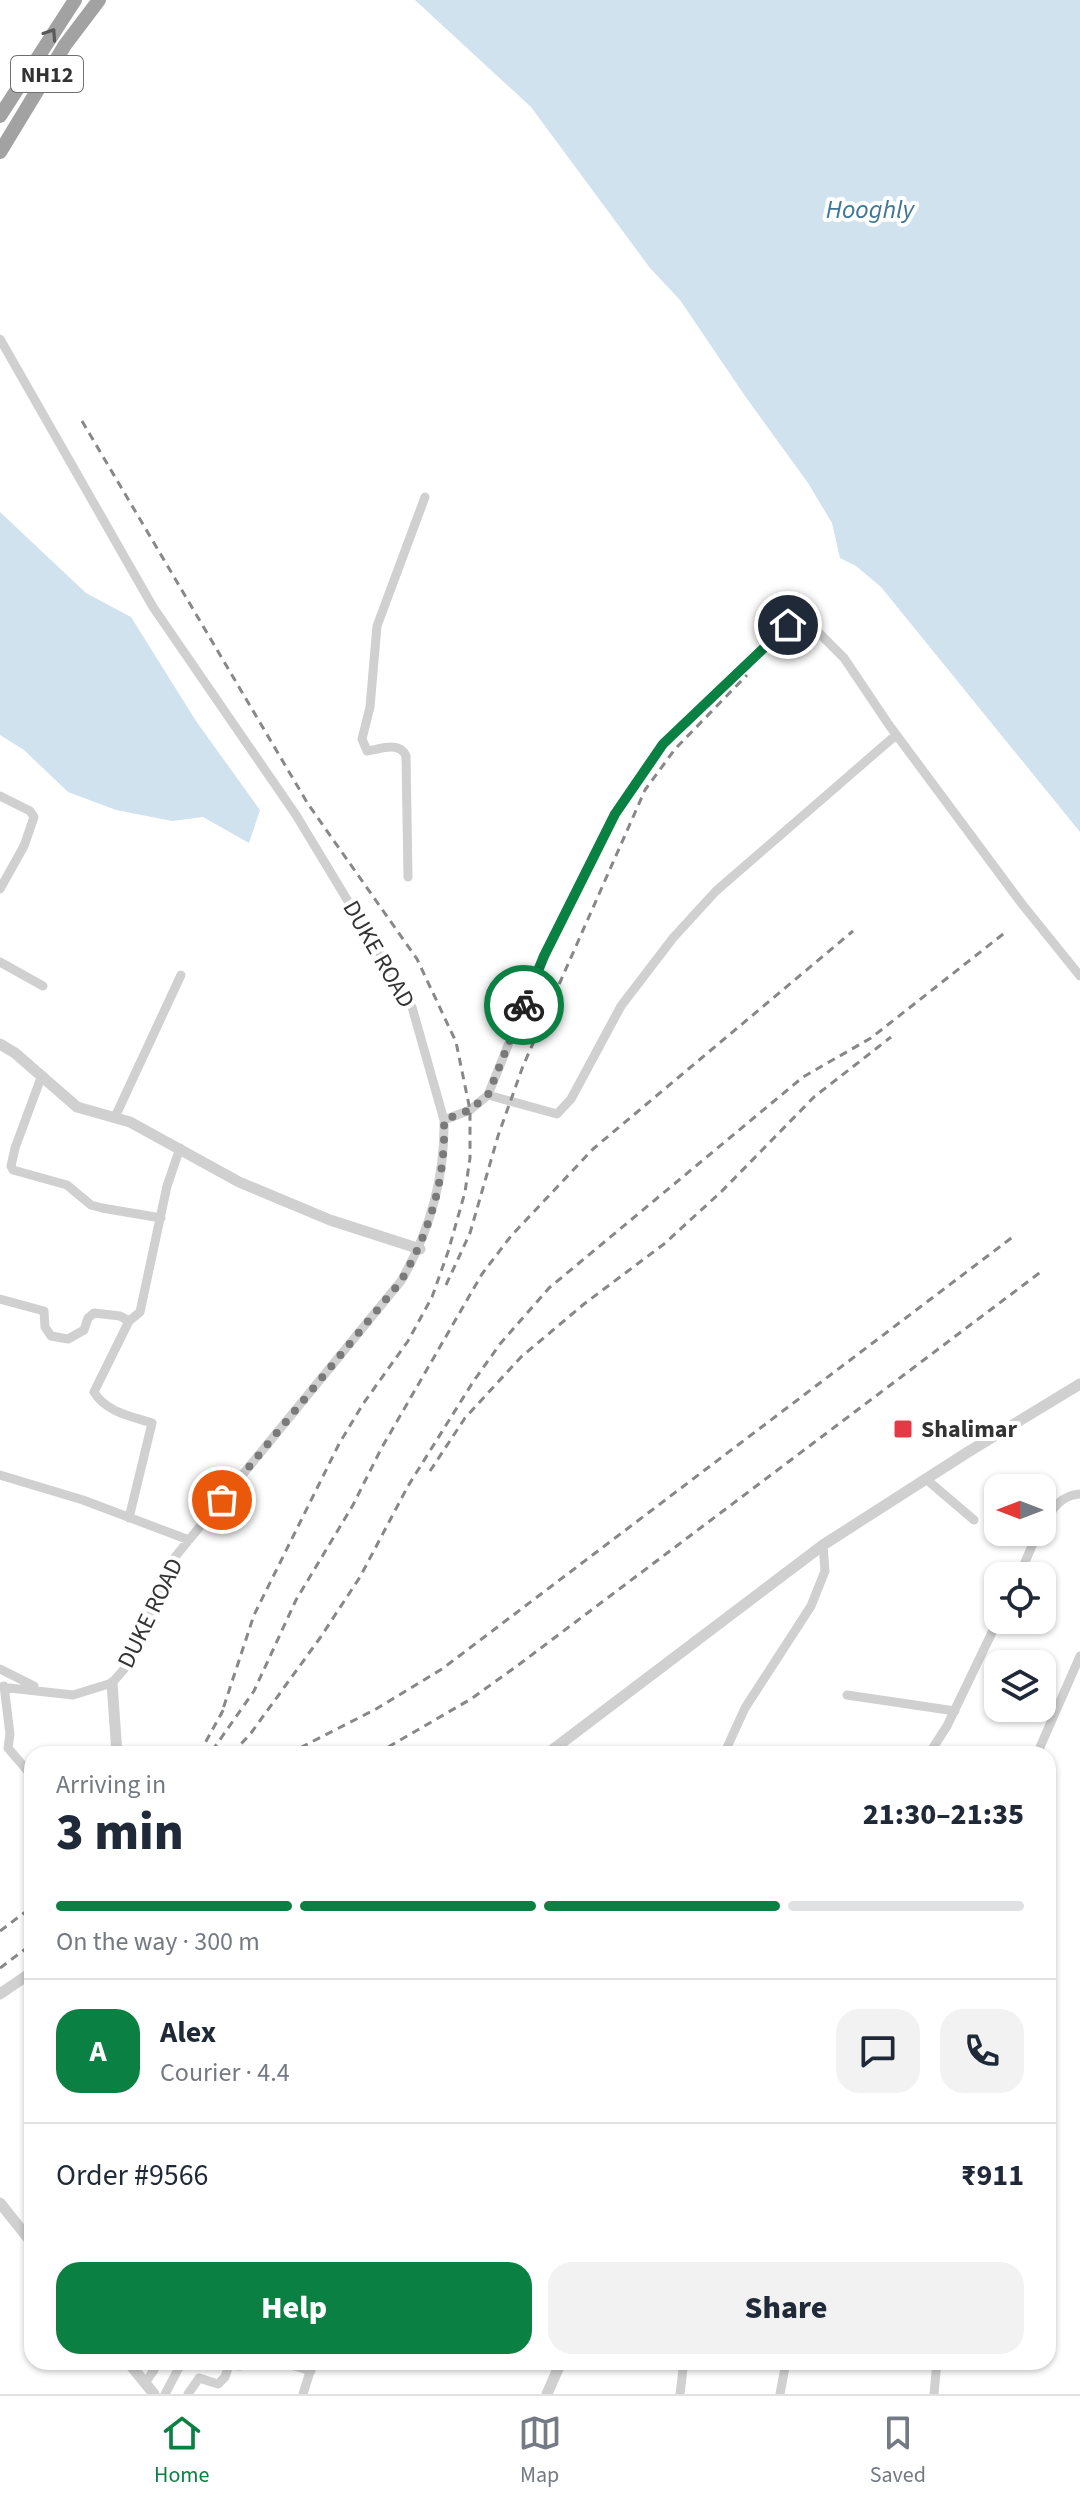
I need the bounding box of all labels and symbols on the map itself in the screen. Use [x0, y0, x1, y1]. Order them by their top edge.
one-way arrow [41, 28, 56, 42]
road number: NH12 [11, 56, 83, 92]
water label: Hooghly [826, 191, 916, 228]
pin [754, 591, 822, 659]
street label: DUKE ROAD [334, 894, 423, 1014]
courier [484, 965, 564, 1045]
place label: Shalimar [921, 1412, 1017, 1447]
marker: Shalimar [892, 1418, 914, 1440]
pin [188, 1466, 256, 1534]
north arrow [984, 1474, 1056, 1546]
street label: DUKE ROAD [109, 1552, 192, 1674]

